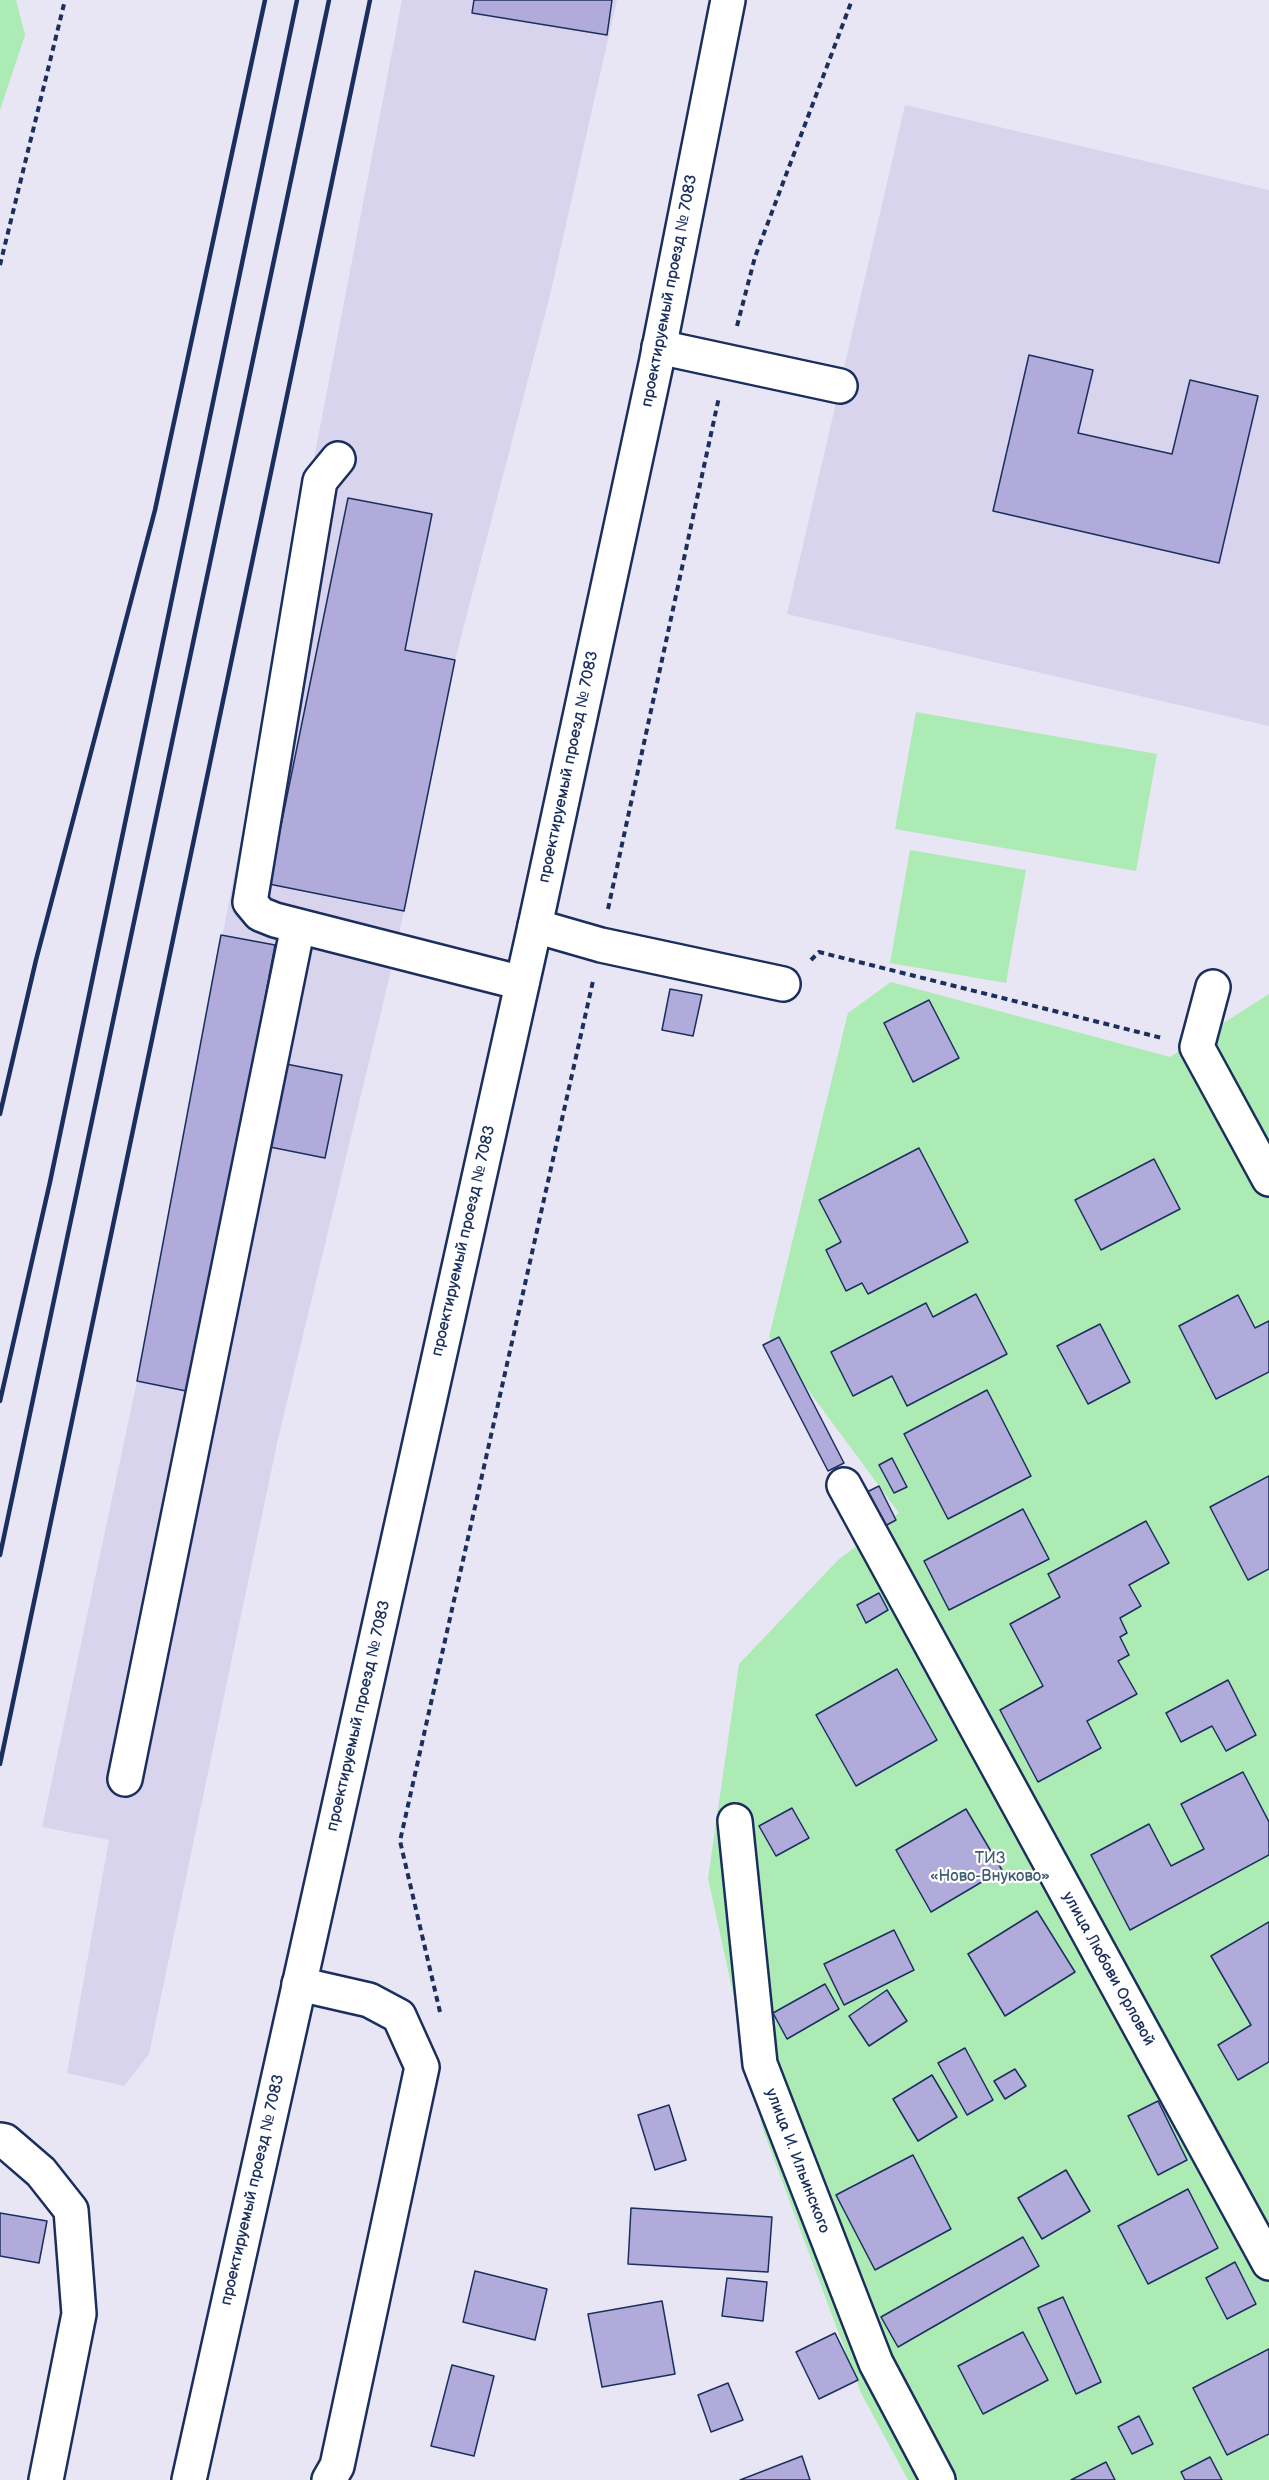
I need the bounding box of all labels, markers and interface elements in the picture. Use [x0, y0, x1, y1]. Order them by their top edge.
street label: проектируемый проезд № 7083 [638, 173, 702, 409]
street label: проектируемый проезд № 7083 [535, 649, 603, 885]
street label: проектируемый проезд № 7083 [428, 1124, 500, 1358]
street label: проектируемый проезд № 7083 [323, 1599, 395, 1833]
park label: ТИЗ «Ново-Внуково» [930, 1849, 1050, 1887]
street label: улица Любови Орловой [1058, 1889, 1158, 2049]
street label: проектируемый проезд № 7083 [217, 2073, 289, 2307]
street label: улица И. Ильинского [761, 2086, 833, 2236]

